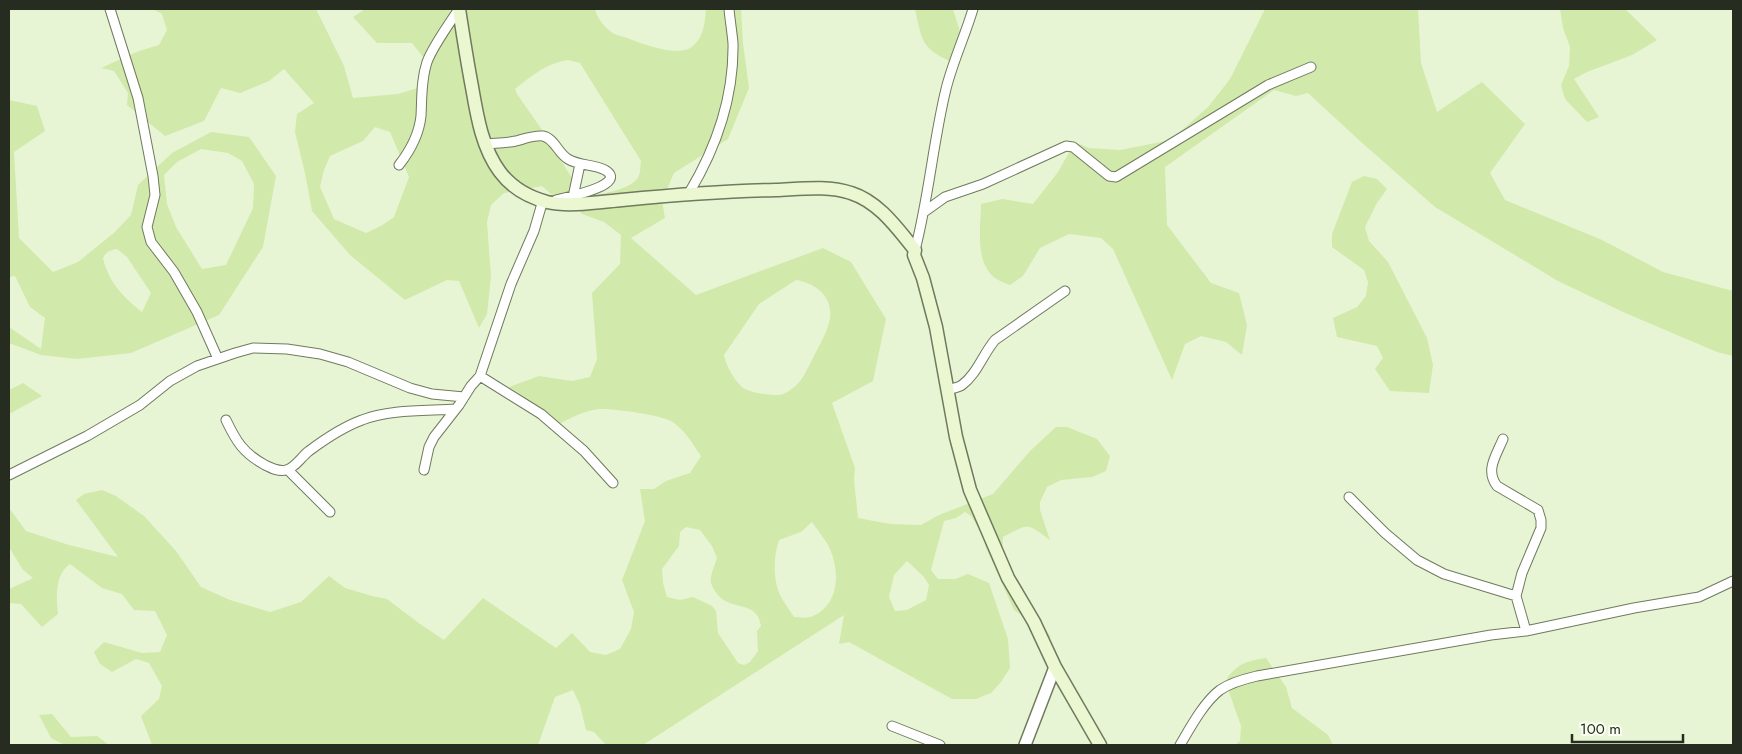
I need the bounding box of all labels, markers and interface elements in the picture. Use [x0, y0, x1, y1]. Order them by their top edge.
scale bar [1572, 712, 1683, 744]
text: 100 m [1580, 718, 1621, 740]

